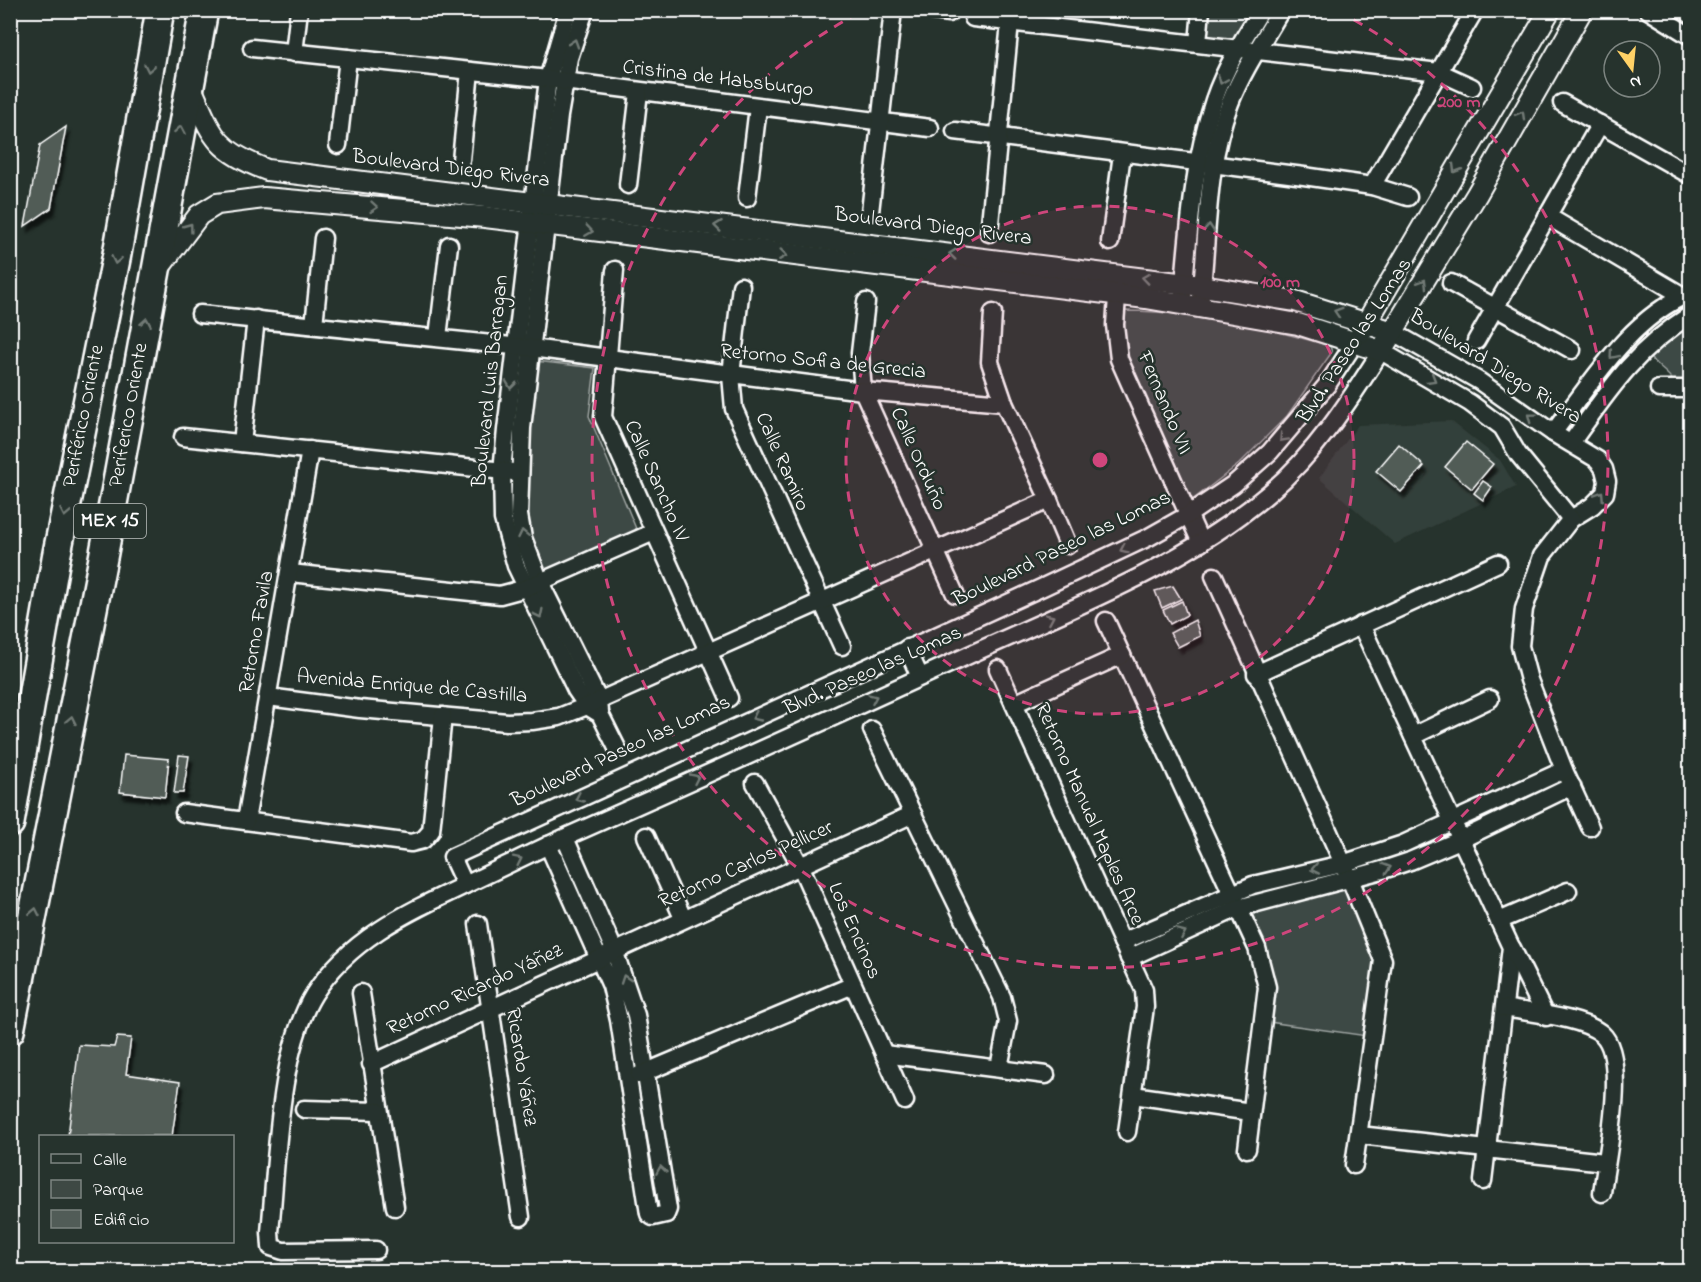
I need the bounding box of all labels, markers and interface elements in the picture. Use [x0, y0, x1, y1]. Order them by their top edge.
one-way arrow [567, 38, 579, 49]
north arrow [1602, 39, 1662, 99]
street label: Cristina de Habsburgo [621, 52, 815, 108]
one-way arrow [143, 63, 156, 73]
text: N [1627, 69, 1644, 95]
one-way arrow [1218, 74, 1230, 85]
text: 200 m [1437, 90, 1481, 116]
one-way arrow [1514, 111, 1526, 121]
one-way arrow [174, 126, 186, 135]
street label: Boulevard Diego Rivera [349, 142, 551, 198]
one-way arrow [1452, 163, 1463, 174]
one-way arrow [370, 200, 379, 213]
street label: Boulevard Diego Rivera [831, 200, 1033, 256]
one-way arrow [713, 221, 722, 233]
one-way arrow [182, 223, 193, 234]
one-way arrow [1202, 223, 1215, 232]
one-way arrow [585, 224, 594, 236]
one-way arrow [778, 249, 787, 261]
one-way arrow [948, 249, 957, 261]
street label: Blvd. Paseo las Lomas [1290, 252, 1420, 431]
one-way arrow [110, 255, 123, 265]
text: 100 m [1260, 270, 1300, 296]
street label: Boulevard Luis Barragan [465, 273, 519, 490]
one-way arrow [1142, 273, 1151, 285]
one-way arrow [1415, 279, 1427, 289]
street label: Boulevard Diego Rivera [1401, 301, 1587, 434]
one-way arrow [1333, 307, 1344, 320]
one-way arrow [139, 318, 151, 327]
street label: Retorno Sofia de Grecia [719, 336, 927, 388]
street label: Periferico Oriente [102, 340, 157, 489]
street label: Periférico Oriente [55, 342, 113, 490]
street label: Fernando VII [1128, 346, 1199, 459]
one-way arrow [1609, 348, 1620, 359]
one-way arrow [1426, 372, 1436, 384]
one-way arrow [506, 380, 518, 389]
street label: Calle Orduño [882, 403, 954, 515]
street label: Calle Ramiro [747, 408, 817, 516]
one-way arrow [1527, 413, 1538, 424]
street label: Calle Sancho IV [616, 415, 696, 547]
one-way arrow [1279, 431, 1290, 441]
centre of rings [1090, 450, 1110, 470]
street label: Boulevard Paseo las Lomas [947, 483, 1176, 615]
one-way arrow [1593, 490, 1604, 501]
road number: MEX 15 [74, 504, 146, 538]
one-way arrow [59, 508, 72, 518]
one-way arrow [517, 529, 530, 539]
one-way arrow [1120, 541, 1131, 553]
street label: Retorno Favila [231, 568, 283, 696]
one-way arrow [531, 608, 543, 619]
one-way arrow [1044, 613, 1055, 625]
street label: Blvd. Paseo las Lomas [778, 618, 967, 724]
street label: Avenida Enrique de Castilla [295, 662, 529, 712]
street label: Boulevard Paseo las Lomas [505, 688, 736, 817]
one-way arrow [866, 693, 877, 705]
street label: Retorno Manual Maples Arce [1026, 698, 1152, 930]
one-way arrow [751, 710, 762, 722]
one-way arrow [64, 716, 77, 726]
one-way arrow [688, 774, 699, 786]
one-way arrow [574, 791, 585, 803]
street label: Retorno Carlos Pellicer [654, 813, 839, 917]
one-way arrow [511, 855, 522, 867]
one-way arrow [1311, 862, 1321, 875]
one-way arrow [1381, 863, 1392, 876]
street label: Los Encinos [819, 878, 889, 984]
one-way arrow [28, 907, 41, 917]
one-way arrow [1176, 928, 1187, 940]
street label: Retorno Ricardo Yáñez [382, 936, 568, 1044]
one-way arrow [619, 974, 632, 985]
street label: Ricardo Yáñez [497, 1006, 545, 1128]
legend [39, 1135, 234, 1243]
text: Calle [93, 1148, 128, 1174]
one-way arrow [656, 1165, 668, 1174]
text: Parque [93, 1178, 144, 1204]
text: Edificio [93, 1208, 149, 1234]

